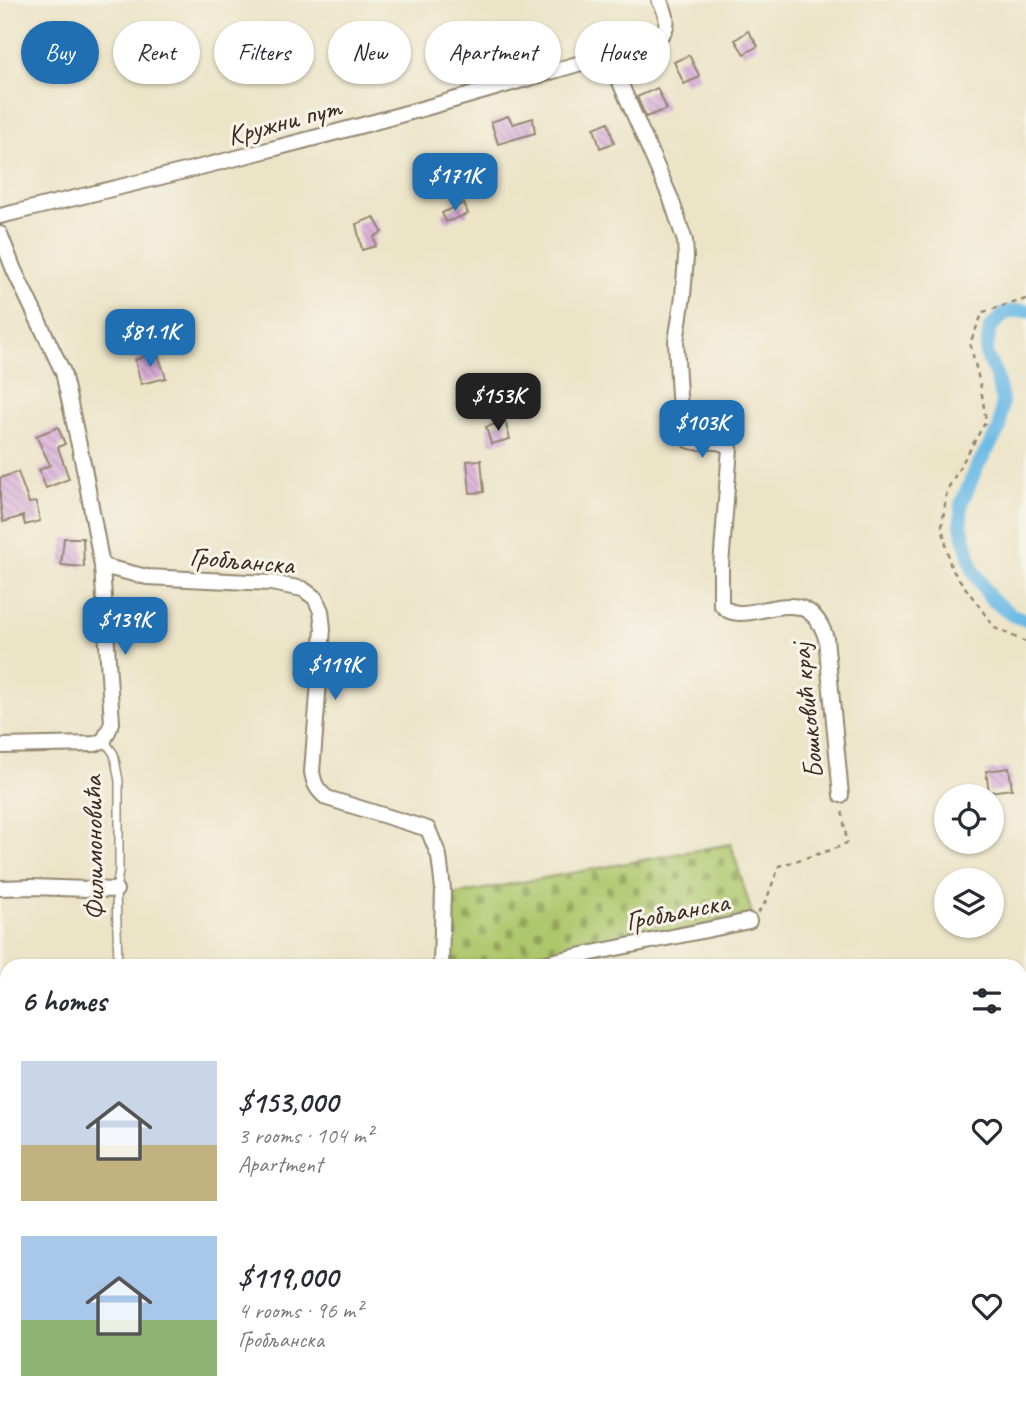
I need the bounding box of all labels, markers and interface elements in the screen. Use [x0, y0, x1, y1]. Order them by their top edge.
chip: Buy [21, 21, 99, 84]
chip: Rent [113, 21, 200, 84]
chip: Filters [214, 21, 314, 84]
chip: New [328, 21, 411, 84]
chip: Apartment [425, 21, 561, 84]
chip: House [575, 21, 670, 84]
street label: Кружни пут [223, 89, 346, 153]
pin: $171K [406, 154, 504, 213]
text: $171K [429, 161, 482, 190]
pin: $81.1K [93, 310, 207, 369]
text: $81.1K [121, 317, 179, 346]
pin: $153K [449, 374, 547, 433]
text: $153K [472, 381, 524, 410]
pin: $103K [653, 400, 751, 460]
text: $103K [675, 408, 729, 437]
street label: Гробљанска [188, 538, 297, 582]
pin: $139K [76, 598, 174, 657]
text: $139K [99, 605, 151, 634]
street label: Бошковић крај [782, 638, 832, 781]
pin: $119K [286, 642, 384, 702]
text: $119K [309, 650, 361, 679]
street label: Филимоновића [74, 774, 112, 921]
map controls [934, 784, 1004, 938]
button: locate [934, 784, 1004, 854]
button: layers [934, 868, 1004, 938]
street label: Гробљанска [622, 884, 733, 938]
text: 6 homes [21, 982, 106, 1020]
icon: filters [968, 982, 1006, 1020]
text: $153,000 [238, 1083, 338, 1121]
icon: home [77, 1089, 161, 1173]
icon: heart [968, 1112, 1006, 1150]
text: 3 rooms · 104 m² [238, 1121, 373, 1150]
text: Apartment [238, 1150, 323, 1179]
text: $119,000 [238, 1258, 338, 1296]
icon: home [77, 1264, 161, 1348]
icon: heart [968, 1287, 1006, 1325]
text: 4 rooms · 96 m² [238, 1296, 362, 1325]
text: Гробљанска [238, 1325, 324, 1354]

